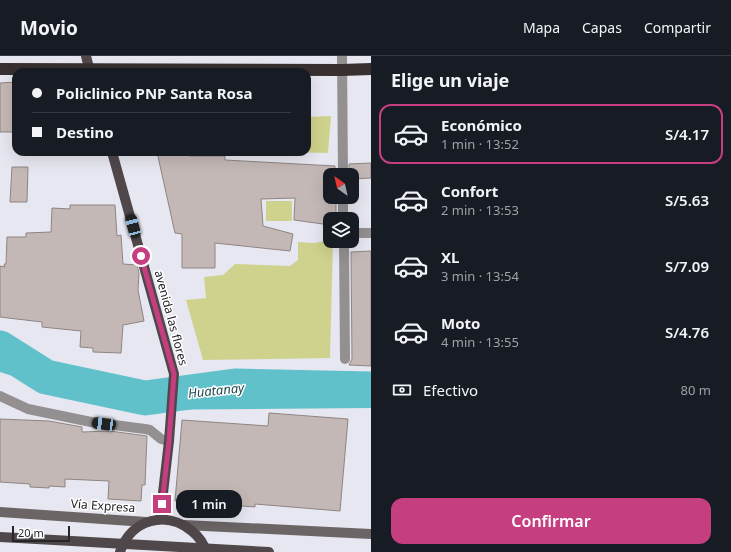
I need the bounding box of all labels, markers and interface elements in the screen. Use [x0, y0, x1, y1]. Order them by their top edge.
text: Movio [20, 15, 78, 41]
text: Mapa [523, 18, 560, 37]
text: Capas [582, 18, 622, 37]
text: Compartir [644, 18, 711, 37]
text: Elige un viaje [391, 68, 509, 92]
text: Policlinico PNP Santa Rosa [56, 83, 252, 103]
text: Económico [441, 115, 522, 135]
icon: car [393, 116, 429, 152]
text: Destino [56, 122, 114, 142]
text: S/4.17 [665, 124, 709, 144]
text: 1 min · 13:52 [441, 135, 519, 153]
north arrow [323, 168, 359, 204]
map controls [323, 168, 359, 248]
text: Confort [441, 181, 498, 201]
icon: car [393, 182, 429, 218]
text: S/5.63 [665, 190, 709, 210]
text: 2 min · 13:53 [441, 201, 519, 219]
button: layers [323, 212, 359, 248]
car [124, 213, 142, 239]
route start [132, 247, 150, 265]
text: XL [441, 247, 459, 267]
icon: car [393, 248, 429, 284]
text: S/7.09 [665, 256, 709, 276]
text: 3 min · 13:54 [441, 267, 519, 285]
street label: avenida las flores [151, 268, 192, 368]
text: Moto [441, 313, 480, 333]
icon: car [393, 314, 429, 350]
text: S/4.76 [665, 322, 709, 342]
text: 4 min · 13:55 [441, 333, 519, 351]
water label: Huatanay [187, 378, 246, 402]
icon: cash [391, 379, 413, 401]
text: Efectivo [423, 380, 478, 400]
text: 80 m [681, 381, 711, 399]
car [91, 417, 117, 431]
callout: 1 min [176, 490, 242, 518]
street label: Vía Expresa [70, 495, 136, 516]
route end [153, 495, 171, 513]
text: 1 min [191, 495, 227, 513]
button: Confirmar [391, 498, 711, 544]
scale bar [12, 524, 70, 543]
text: 20 m [18, 525, 44, 540]

